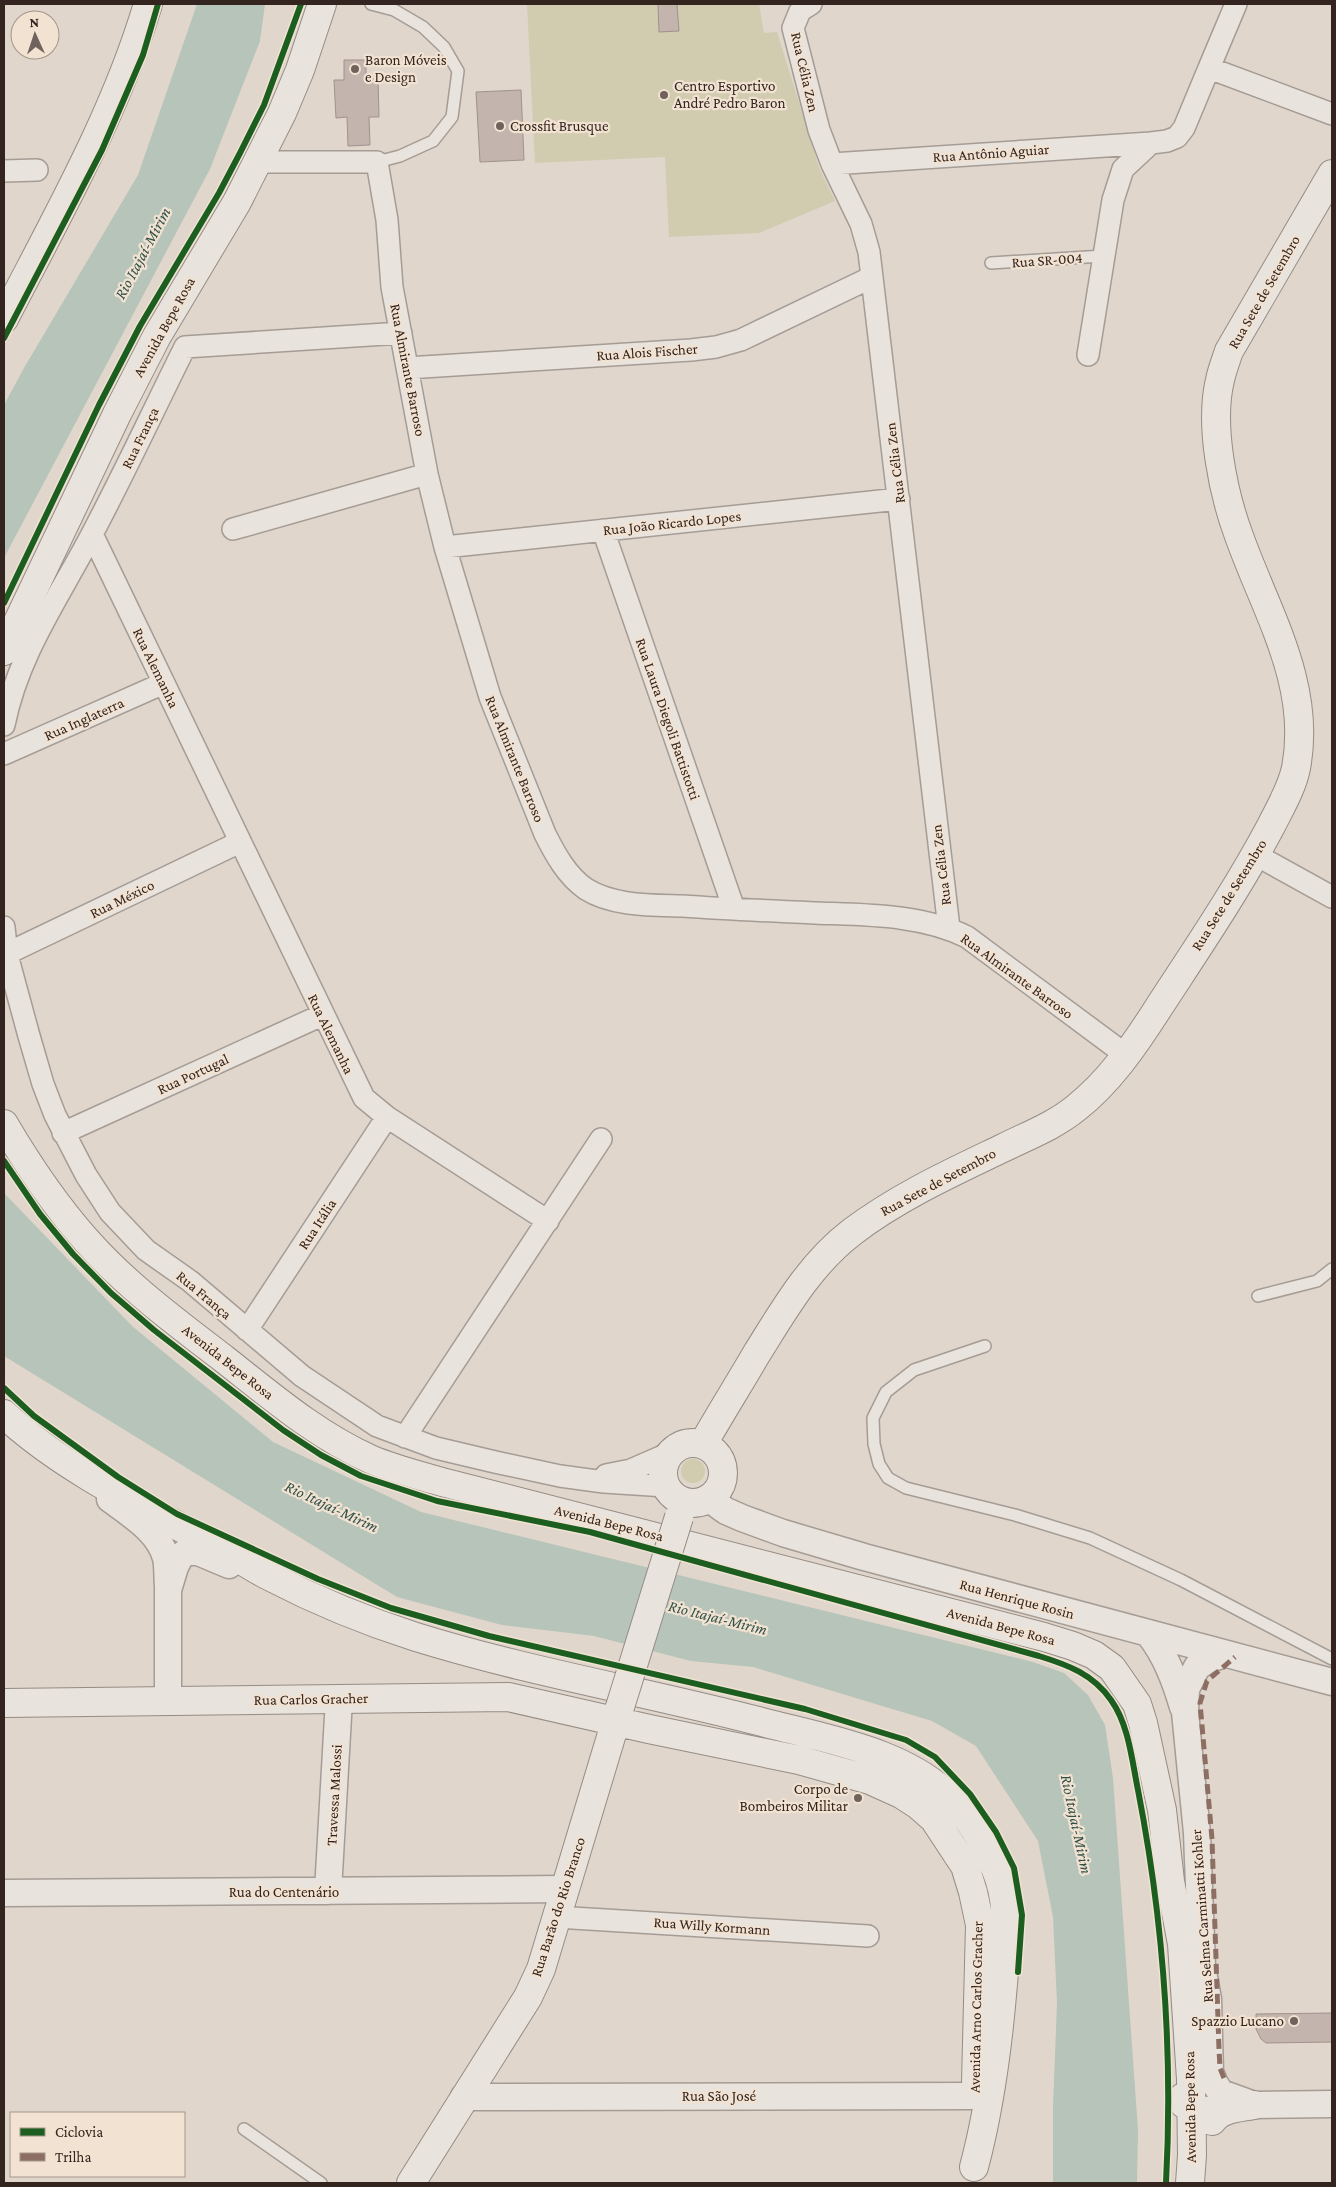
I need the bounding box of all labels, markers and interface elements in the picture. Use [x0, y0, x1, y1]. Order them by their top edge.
north arrow [10, 10, 60, 60]
text: N [29, 14, 40, 30]
street label: Rua Célia Zen [788, 31, 822, 113]
place label: Baron Móveis e Design [365, 52, 447, 86]
marker: Baron Móveis e Design [349, 63, 361, 75]
place label: Centro Esportivo André Pedro Baron [674, 78, 786, 111]
marker: Centro Esportivo André Pedro Baron [658, 89, 670, 101]
place label: Crossfit Brusque [510, 118, 609, 135]
marker: Crossfit Brusque [494, 120, 506, 132]
street label: Rua Antônio Aguiar [932, 141, 1051, 166]
water label: Rio Itajaí-Mirim [111, 204, 175, 302]
street label: Rua Sete de Setembro [1225, 232, 1303, 352]
street label: Rua SR-004 [1011, 250, 1083, 270]
street label: Avenida Bepe Rosa [130, 274, 199, 380]
street label: Rua Almirante Barroso [387, 302, 429, 438]
street label: Rua Alois Fischer [596, 340, 699, 364]
street label: Rua França [118, 405, 163, 472]
street label: Rua Célia Zen [882, 422, 908, 504]
street label: Rua João Ricardo Lopes [602, 508, 742, 539]
street label: Rua Alemanha [130, 625, 182, 711]
street label: Rua Laura Diegoli Battistotti [632, 636, 703, 802]
street label: Rua Almirante Barroso [482, 693, 548, 825]
street label: Rua Inglaterra [42, 694, 127, 745]
street label: Rua Célia Zen [928, 824, 954, 906]
street label: Rua Sete de Setembro [1188, 836, 1270, 954]
street label: Rua México [87, 877, 157, 921]
street label: Rua Almirante Barroso [958, 930, 1076, 1022]
street label: Rua Alemanha [305, 991, 357, 1077]
street label: Rua Portugal [155, 1050, 232, 1098]
street label: Rua Sete de Setembro [878, 1145, 998, 1219]
street label: Rua Itália [295, 1196, 339, 1252]
street label: Rua França [173, 1268, 235, 1323]
street label: Avenida Bepe Rosa [178, 1321, 277, 1404]
water label: Rio Itajaí-Mirim [282, 1477, 381, 1537]
street label: Avenida Bepe Rosa [553, 1502, 665, 1545]
street label: Rua Henrique Rosin [958, 1576, 1076, 1623]
water label: Rio Itajaí-Mirim [667, 1597, 769, 1639]
street label: Avenida Bepe Rosa [945, 1604, 1057, 1649]
street label: Rua Carlos Gracher [254, 1690, 369, 1708]
street label: Travessa Malossi [323, 1744, 345, 1846]
water label: Rio Itajaí-Mirim [1057, 1773, 1095, 1876]
place label: Corpo de Bombeiros Militar [740, 1781, 849, 1814]
marker: Corpo de Bombeiros Militar [852, 1792, 864, 1804]
street label: Rua Selma Carminatti Kohler [1188, 1828, 1216, 2003]
street label: Rua Barão do Rio Branco [528, 1835, 588, 1979]
street label: Rua do Centenário [229, 1884, 339, 1900]
street label: Rua Willy Kormann [653, 1914, 771, 1939]
street label: Avenida Arno Carlos Gracher [967, 1920, 986, 2093]
place label: Spazzio Lucano [1191, 2013, 1284, 2030]
marker: Spazzio Lucano [1288, 2015, 1300, 2027]
street label: Avenida Bepe Rosa [1181, 2051, 1200, 2163]
street label: Rua São José [682, 2088, 757, 2105]
legend [10, 2112, 185, 2177]
text: Ciclovia [55, 2124, 103, 2140]
text: Trilha [55, 2149, 91, 2165]

